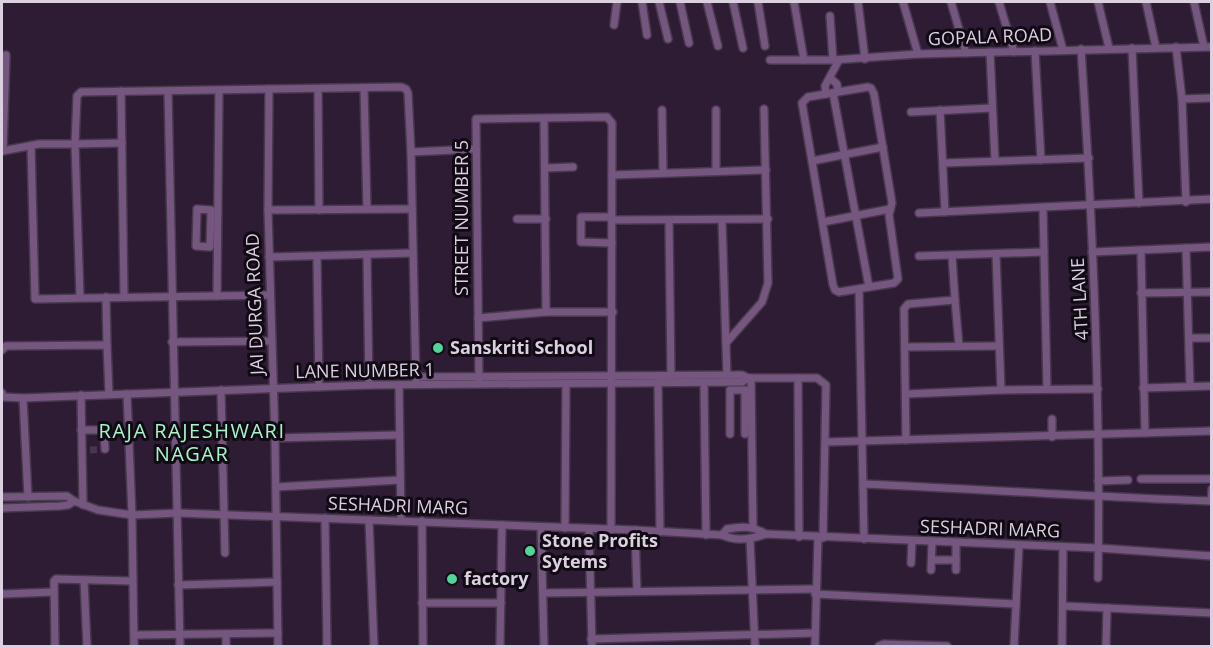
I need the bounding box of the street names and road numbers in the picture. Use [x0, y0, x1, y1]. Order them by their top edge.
street label: GOPALA ROAD [927, 22, 1053, 50]
street label: STREET NUMBER 5 [449, 140, 473, 296]
street label: JAI DURGA ROAD [240, 233, 269, 377]
street label: 4TH LANE [1065, 257, 1093, 341]
street label: LANE NUMBER 1 [295, 357, 435, 383]
street label: SESHADRI MARG [328, 491, 468, 519]
street label: SESHADRI MARG [920, 514, 1060, 542]

